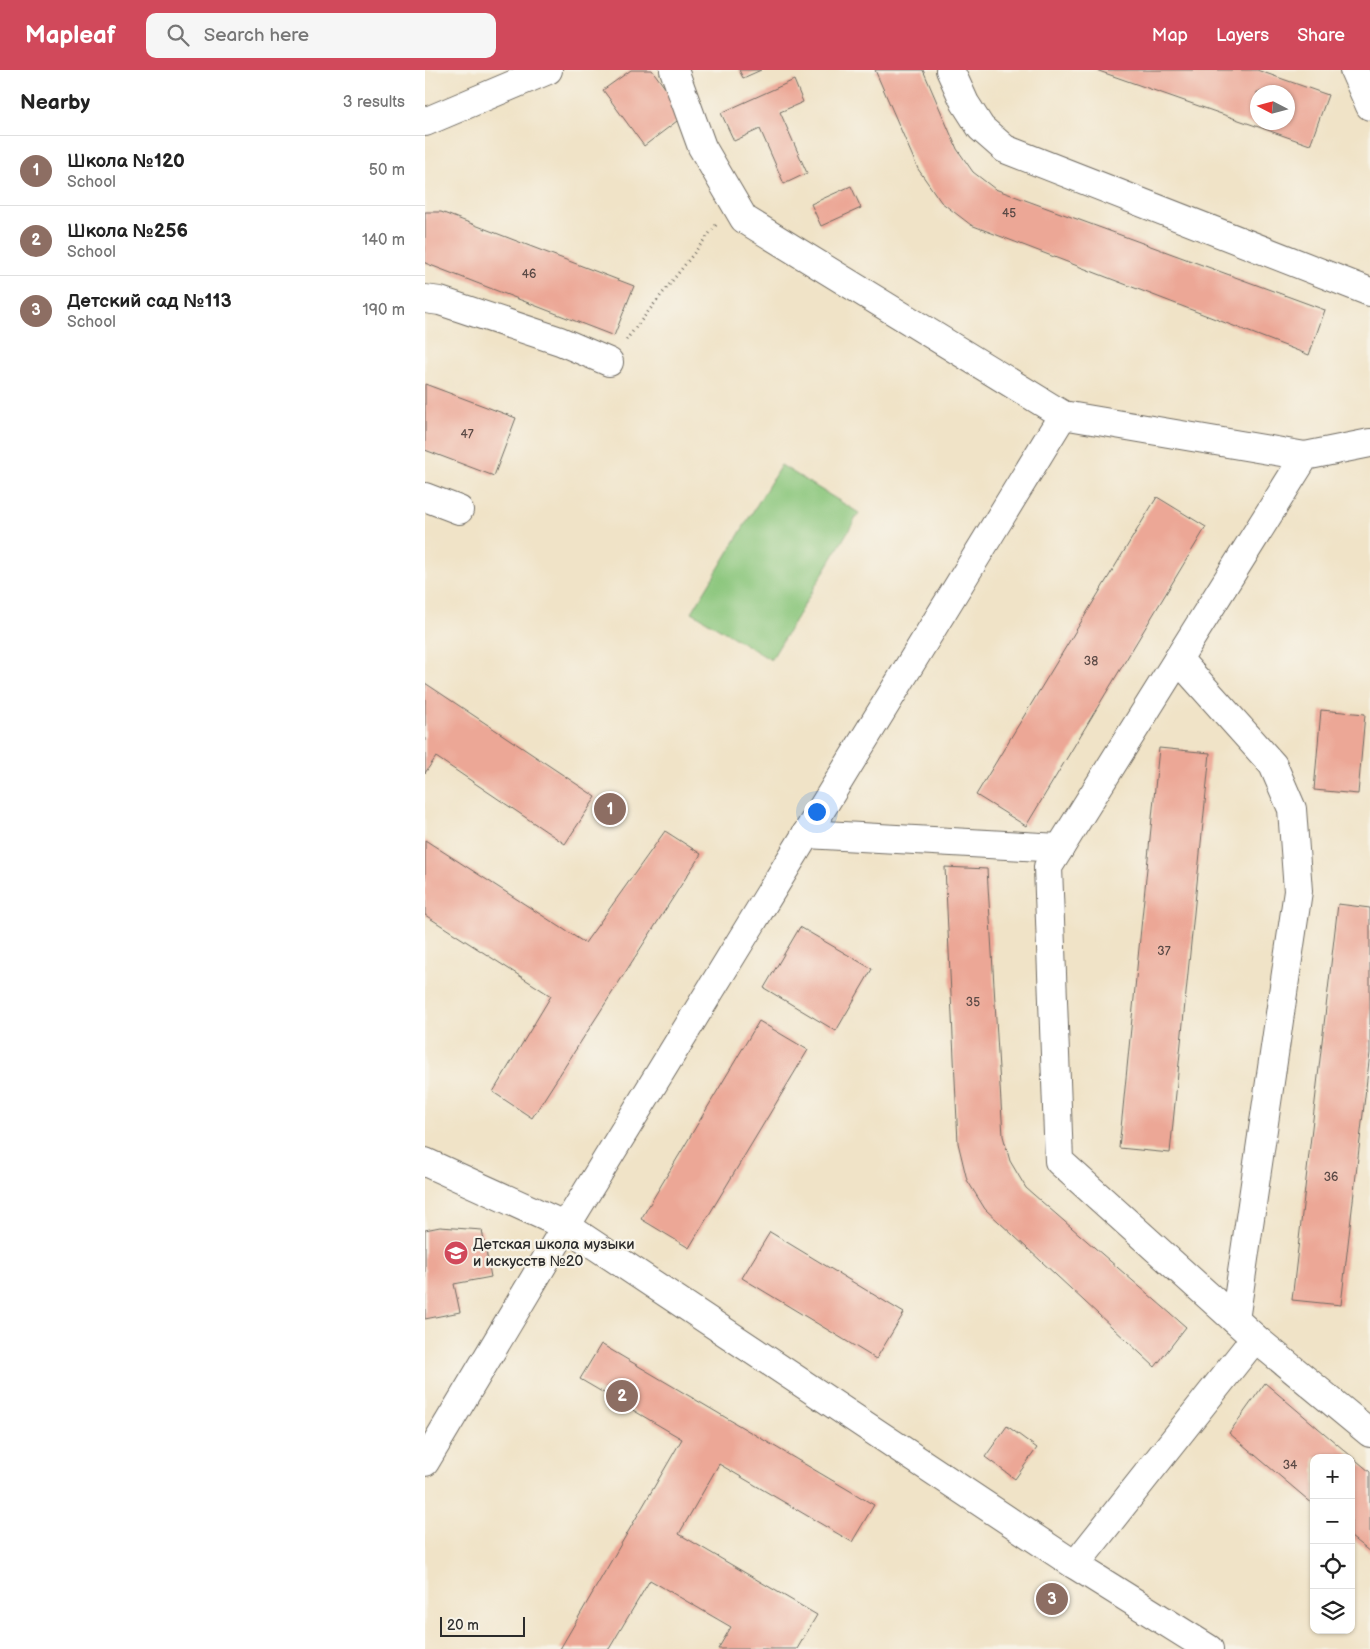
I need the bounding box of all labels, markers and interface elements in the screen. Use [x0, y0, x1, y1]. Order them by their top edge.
search box [146, 13, 496, 58]
text: Mapleaf [25, 21, 116, 50]
icon: search [164, 21, 192, 49]
text: Search here [204, 24, 309, 47]
text: Map [1152, 25, 1188, 46]
text: Layers [1216, 25, 1269, 46]
text: Share [1297, 25, 1345, 46]
north arrow [1250, 85, 1295, 130]
text: Nearby [20, 90, 90, 115]
text: 3 results [343, 93, 405, 112]
text: Школа №120 [67, 150, 185, 173]
text: 1 [33, 161, 39, 180]
text: 50 m [369, 161, 405, 180]
text: School [67, 173, 116, 192]
house number: 45 [1002, 206, 1016, 221]
text: Школа №256 [67, 220, 188, 243]
text: 2 [31, 231, 41, 250]
text: 140 m [362, 231, 405, 250]
text: School [67, 243, 116, 262]
house number: 46 [522, 267, 536, 282]
text: Детский сад №113 [67, 290, 232, 313]
text: 3 [31, 301, 41, 320]
text: 190 m [363, 301, 405, 320]
text: School [67, 313, 116, 332]
house number: 47 [460, 427, 474, 442]
house number: 38 [1084, 654, 1098, 669]
pin: 1 [594, 790, 626, 828]
your location [804, 799, 830, 825]
house number: 37 [1157, 944, 1171, 959]
house number: 35 [966, 995, 980, 1010]
house number: 36 [1324, 1170, 1338, 1185]
place label: Детская школа музыки и искусств №20 [473, 1235, 635, 1271]
school or university icon: Детская школа музыки и искусств №20 [443, 1240, 469, 1266]
pin: 2 [606, 1377, 638, 1415]
map controls [1310, 1454, 1355, 1634]
button: + [1310, 1454, 1355, 1499]
house number: 34 [1283, 1458, 1298, 1473]
button: − [1310, 1499, 1355, 1544]
button: locate [1310, 1544, 1355, 1589]
pin: 3 [1036, 1580, 1068, 1618]
button: layers [1310, 1589, 1355, 1634]
scale bar [440, 1614, 525, 1637]
text: 20 m [447, 1617, 479, 1634]

